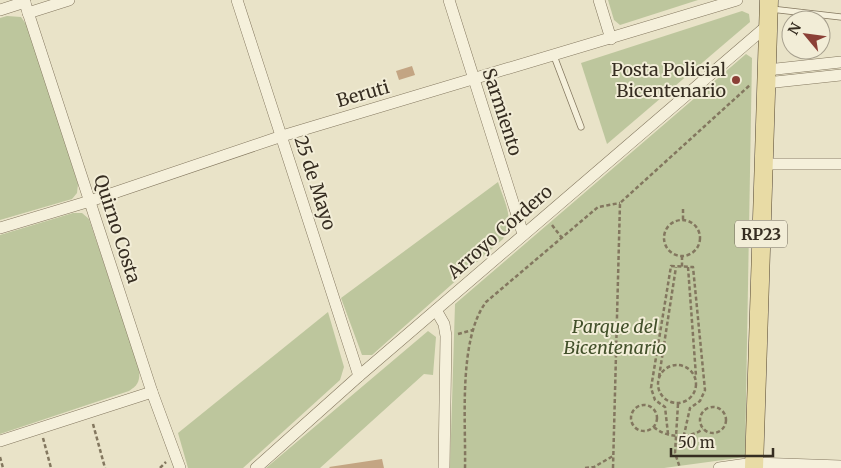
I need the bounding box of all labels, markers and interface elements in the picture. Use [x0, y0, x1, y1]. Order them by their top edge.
north arrow [781, 10, 831, 60]
text: N [784, 19, 805, 38]
place label: Posta Policial Bicentenario [611, 58, 726, 102]
street label: Sarmiento [478, 65, 527, 158]
marker: Posta Policial Bicentenario [730, 74, 742, 86]
street label: Beruti [334, 75, 392, 112]
street label: 25 de Mayo [289, 133, 341, 233]
street label: Quirno Costa [89, 172, 146, 286]
street label: Arroyo Cordero [442, 180, 557, 284]
road number: RP23 [735, 220, 787, 248]
park label: Parque del Bicentenario [563, 315, 667, 359]
scale bar [671, 426, 774, 458]
text: 50 m [678, 433, 715, 452]

